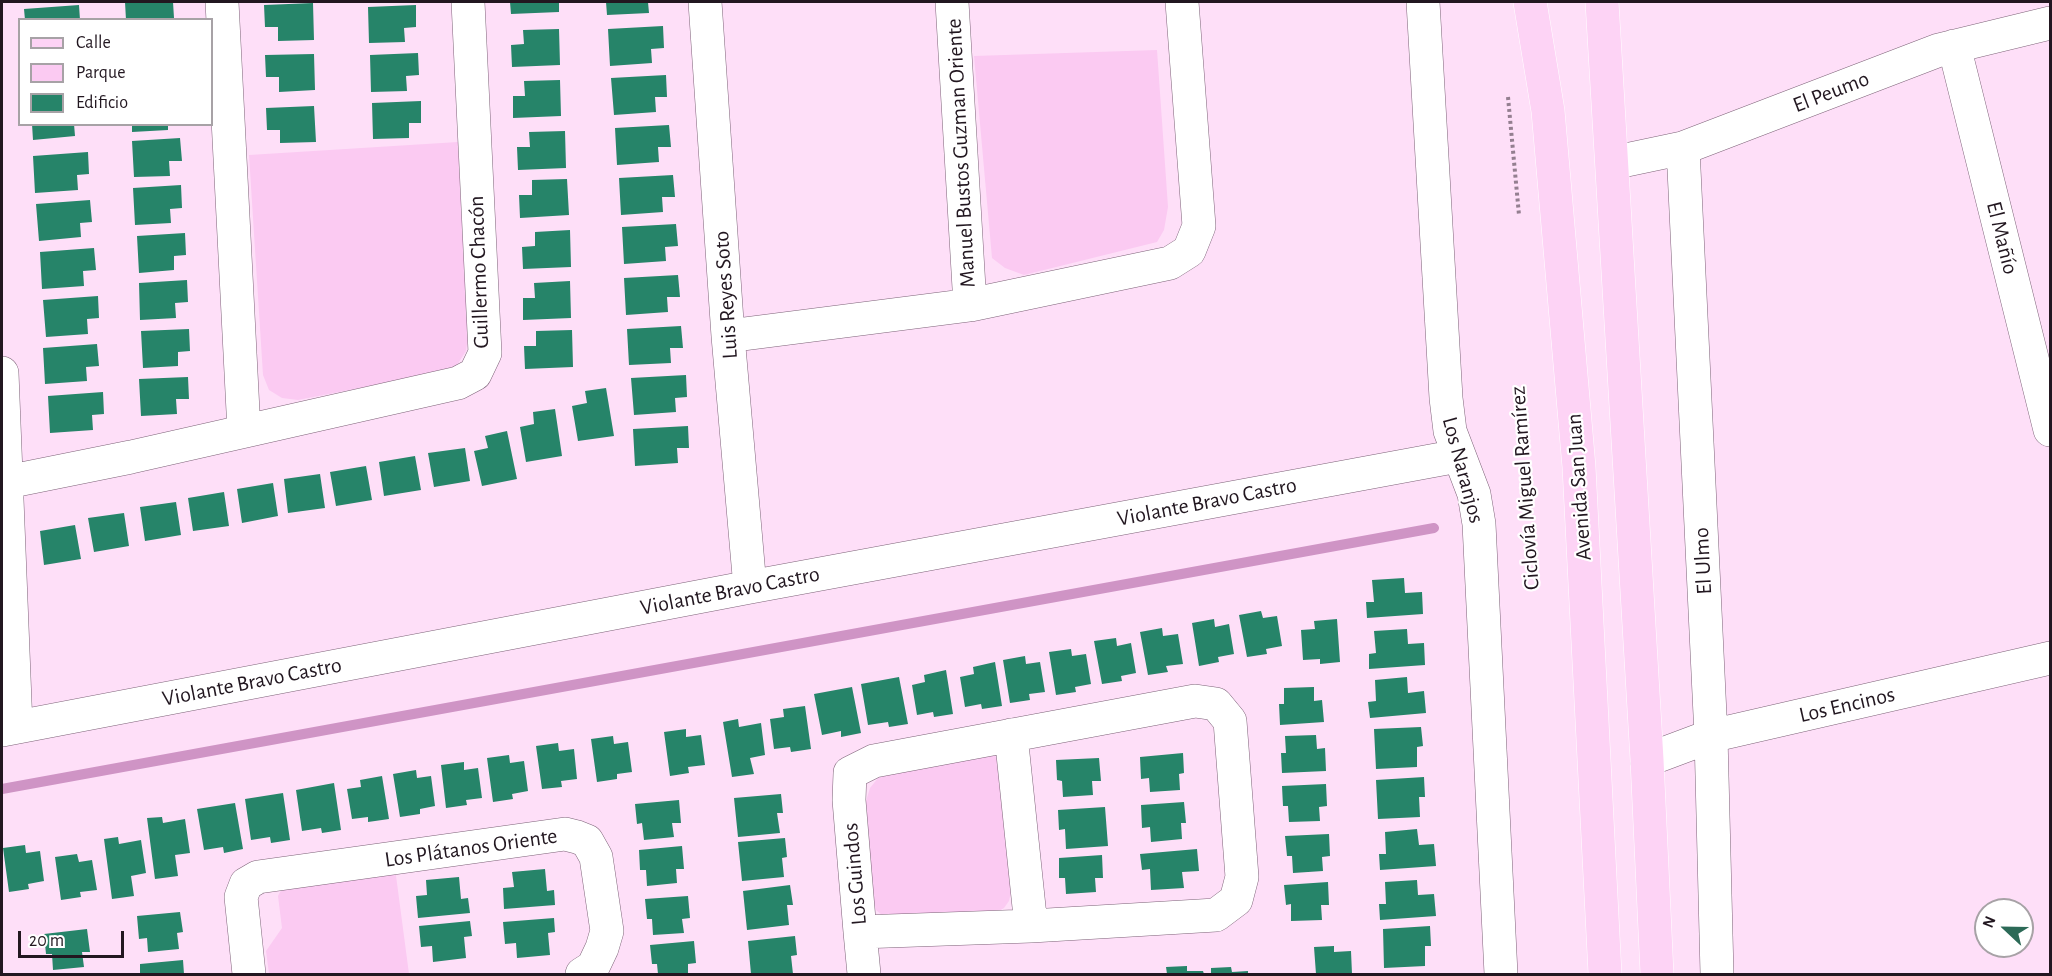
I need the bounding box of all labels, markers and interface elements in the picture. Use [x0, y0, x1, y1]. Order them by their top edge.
legend [18, 18, 213, 126]
street label: Manuel Bustos Guzman Oriente [941, 18, 981, 288]
text: Calle [76, 34, 111, 52]
text: Parque [76, 64, 125, 82]
street label: El Peumo [1789, 65, 1873, 119]
text: Edificio [76, 94, 128, 112]
street label: Guillermo Chacón [463, 195, 495, 349]
street label: El Mañío [1980, 199, 2024, 277]
street label: Luis Reyes Soto [708, 230, 744, 360]
street label: Ciclovía Miguel Ramírez [1505, 385, 1545, 591]
street label: Avenida San Juan [1561, 413, 1597, 561]
street label: Los Naranjos [1436, 414, 1490, 526]
street label: Violante Bravo Castro [1115, 472, 1299, 532]
street label: El Ulmo [1688, 527, 1718, 595]
street label: Violante Bravo Castro [638, 561, 822, 621]
street label: Violante Bravo Castro [160, 652, 344, 712]
street label: Los Encinos [1797, 681, 1897, 729]
street label: Los Guindos [837, 822, 873, 926]
street label: Los Plátanos Oriente [383, 823, 559, 873]
north arrow [1974, 898, 2034, 958]
text: N [1980, 914, 1999, 930]
scale bar [21, 919, 128, 957]
text: 20 m [29, 932, 64, 950]

